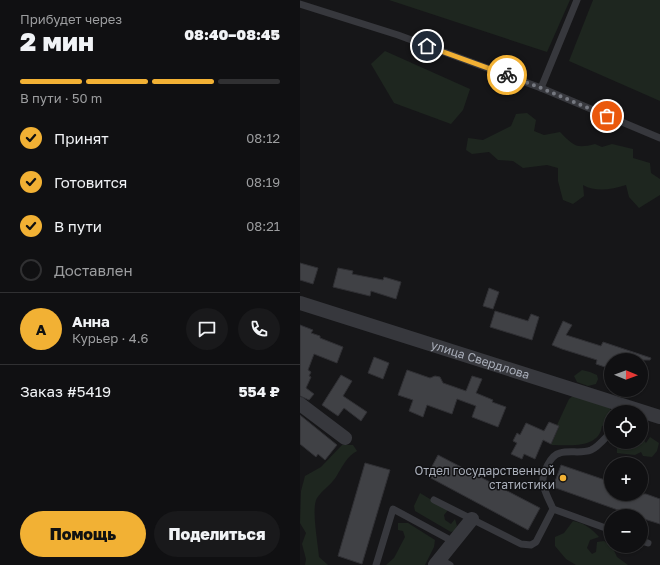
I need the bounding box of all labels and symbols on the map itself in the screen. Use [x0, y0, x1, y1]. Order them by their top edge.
pin [410, 29, 444, 63]
courier [487, 55, 527, 95]
pin [590, 99, 624, 133]
street label: улица Свердлова [429, 337, 532, 382]
north arrow [604, 353, 648, 397]
place label: Отдел государственной статистики [414, 463, 555, 492]
marker: Отдел государственной статистики [558, 473, 568, 483]

